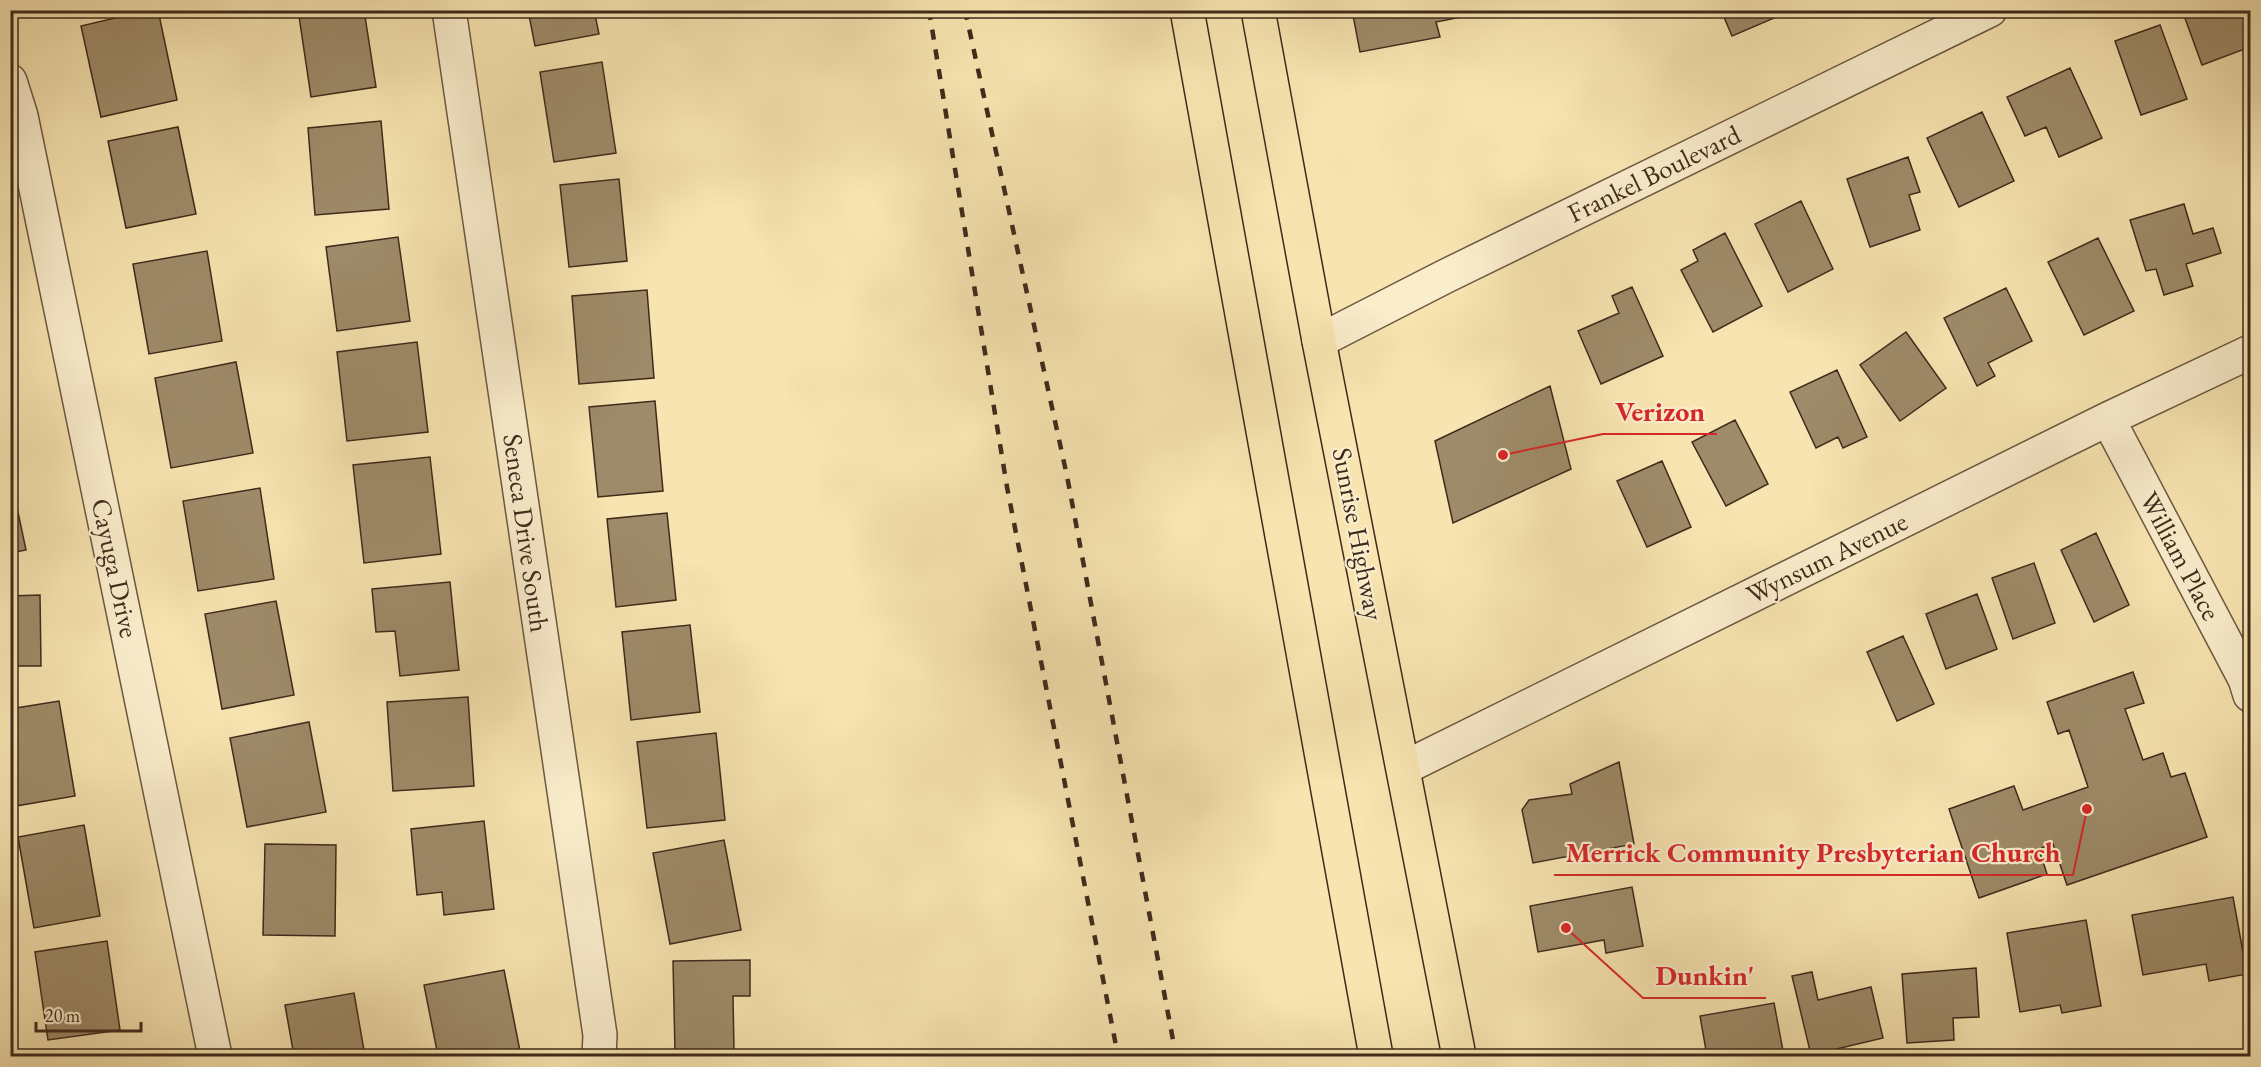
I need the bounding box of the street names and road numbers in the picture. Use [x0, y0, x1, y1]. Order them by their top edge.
street label: Frankel Boulevard [1561, 116, 1746, 231]
street label: Seneca Drive South [495, 431, 558, 634]
street label: Sunrise Highway [1325, 445, 1392, 623]
street label: William Place [2132, 485, 2229, 626]
street label: Cayuga Drive [84, 495, 147, 641]
street label: Wynsum Avenue [1740, 503, 1913, 612]

